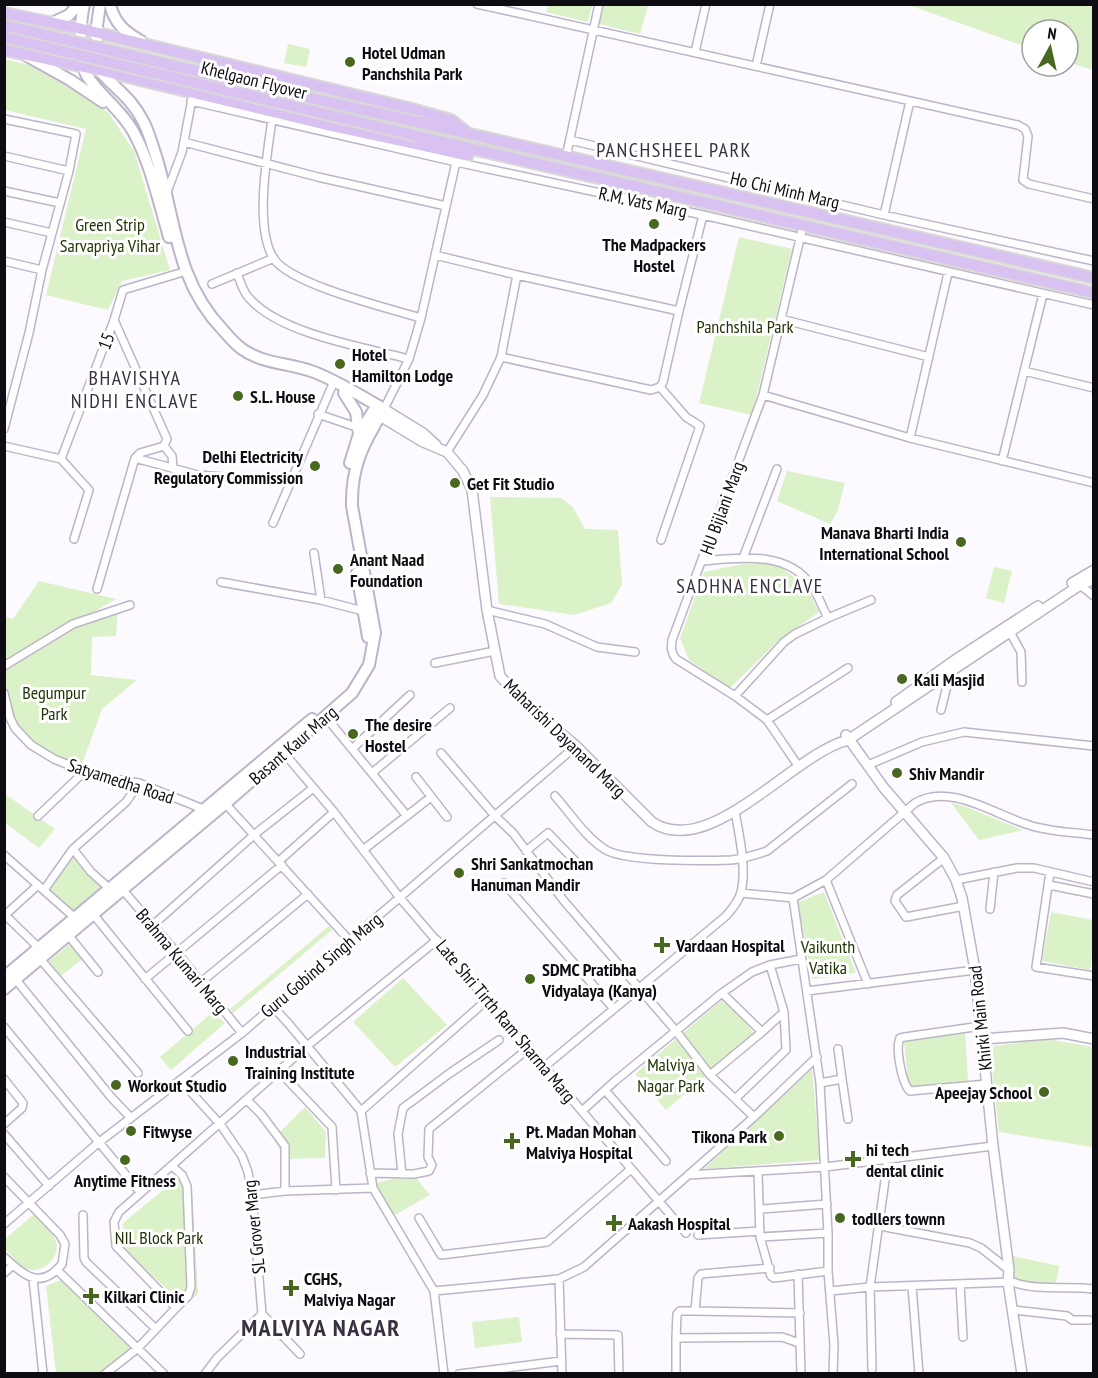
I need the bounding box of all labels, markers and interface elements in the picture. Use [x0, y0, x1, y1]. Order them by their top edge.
north arrow [1020, 18, 1080, 78]
text: N [1046, 23, 1058, 44]
place label: Hotel Udman Panchshila Park [362, 41, 463, 85]
marker: Hotel Udman Panchshila Park [343, 55, 357, 69]
street label: Khelgaon Flyover [199, 56, 309, 104]
district label: PANCHSHEEL PARK [596, 137, 752, 163]
street label: Ho Chi Minh Marg [728, 166, 842, 214]
street label: R.M. Vats Marg [597, 181, 689, 223]
park label: Green Strip Sarvapriya Vihar [60, 213, 160, 257]
marker: The Madpackers Hostel [647, 217, 661, 231]
place label: The Madpackers Hostel [602, 233, 706, 277]
park label: Panchshila Park [697, 315, 793, 338]
street label: 15 [92, 329, 120, 353]
place label: Hotel Hamilton Lodge [352, 343, 454, 387]
marker: Hotel Hamilton Lodge [333, 357, 347, 371]
district label: BHAVISHYA NIDHI ENCLAVE [71, 365, 199, 414]
place label: S.L. House [250, 385, 316, 408]
marker: S.L. House [231, 389, 245, 403]
place label: Delhi Electricity Regulatory Commission [154, 445, 304, 489]
street label: HU Bijlani Marg [695, 458, 749, 558]
marker: Delhi Electricity Regulatory Commission [308, 459, 322, 473]
place label: Get Fit Studio [467, 472, 554, 495]
marker: Get Fit Studio [448, 476, 462, 490]
place label: Manava Bharti India International School [819, 521, 950, 565]
marker: Manava Bharti India International School [954, 535, 968, 549]
place label: Anant Naad Foundation [349, 548, 424, 592]
marker: Anant Naad Foundation [331, 562, 345, 576]
district label: SADHNA ENCLAVE [676, 573, 824, 599]
place label: Kali Masjid [914, 668, 984, 691]
marker: Kali Masjid [895, 672, 909, 686]
street label: Maharishi Dayanand Marg [499, 674, 631, 802]
park label: Begumpur Park [22, 681, 86, 725]
street label: Basant Kaur Marg [244, 700, 342, 790]
place label: The desire Hostel [365, 713, 432, 757]
marker: The desire Hostel [346, 727, 360, 741]
street label: Satyamedha Road [65, 753, 177, 809]
place label: Shiv Mandir [909, 762, 985, 785]
marker: Shiv Mandir [890, 766, 904, 780]
place label: Shri Sankatmochan Hanuman Mandir [471, 852, 593, 896]
marker: Shri Sankatmochan Hanuman Mandir [452, 866, 466, 880]
street label: Brahma Kumari Marg [131, 904, 233, 1018]
street label: Guru Gobind Singh Marg [256, 907, 386, 1023]
place label: Vardaan Hospital [675, 934, 785, 957]
street label: Late Shri Tirth Ram Sharma Marg [431, 935, 581, 1107]
park label: Vaikunth Vatika [800, 935, 855, 979]
marker: Vardaan Hospital [653, 936, 671, 954]
place label: SDMC Pratibha Vidyalaya (Kanya) [541, 958, 657, 1002]
street label: Khirki Main Road [963, 964, 997, 1072]
marker: SDMC Pratibha Vidyalaya (Kanya) [523, 972, 537, 986]
place label: Industrial Training Institute [245, 1040, 355, 1084]
park label: Malviya Nagar Park [637, 1053, 705, 1097]
marker: Industrial Training Institute [226, 1054, 240, 1068]
place label: Workout Studio [127, 1074, 227, 1097]
marker: Workout Studio [109, 1078, 123, 1092]
place label: Apeejay School [934, 1081, 1033, 1104]
marker: Apeejay School [1037, 1085, 1051, 1099]
place label: Fitwyse [143, 1120, 192, 1143]
place label: Pt. Madan Mohan Malviya Hospital [526, 1120, 636, 1164]
marker: Fitwyse [124, 1124, 138, 1138]
place label: Tikona Park [692, 1125, 768, 1148]
marker: Tikona Park [772, 1129, 786, 1143]
marker: Pt. Madan Mohan Malviya Hospital [503, 1132, 521, 1150]
place label: hi tech dental clinic [866, 1138, 944, 1182]
marker: hi tech dental clinic [844, 1150, 862, 1168]
marker: Anytime Fitness [118, 1153, 132, 1167]
place label: Anytime Fitness [73, 1169, 176, 1192]
street label: SL Grover Marg [238, 1179, 270, 1275]
place label: todllers townn [852, 1207, 945, 1230]
marker: todllers townn [833, 1211, 847, 1225]
place label: Aakash Hospital [627, 1212, 731, 1235]
marker: Aakash Hospital [605, 1214, 623, 1232]
park label: NIL Block Park [115, 1226, 203, 1249]
place label: CGHS, Malviya Nagar [304, 1267, 396, 1311]
marker: CGHS, Malviya Nagar [282, 1279, 300, 1297]
place label: Kilkari Clinic [104, 1285, 185, 1308]
marker: Kilkari Clinic [82, 1287, 100, 1305]
district label: MALVIYA NAGAR [241, 1312, 401, 1343]

